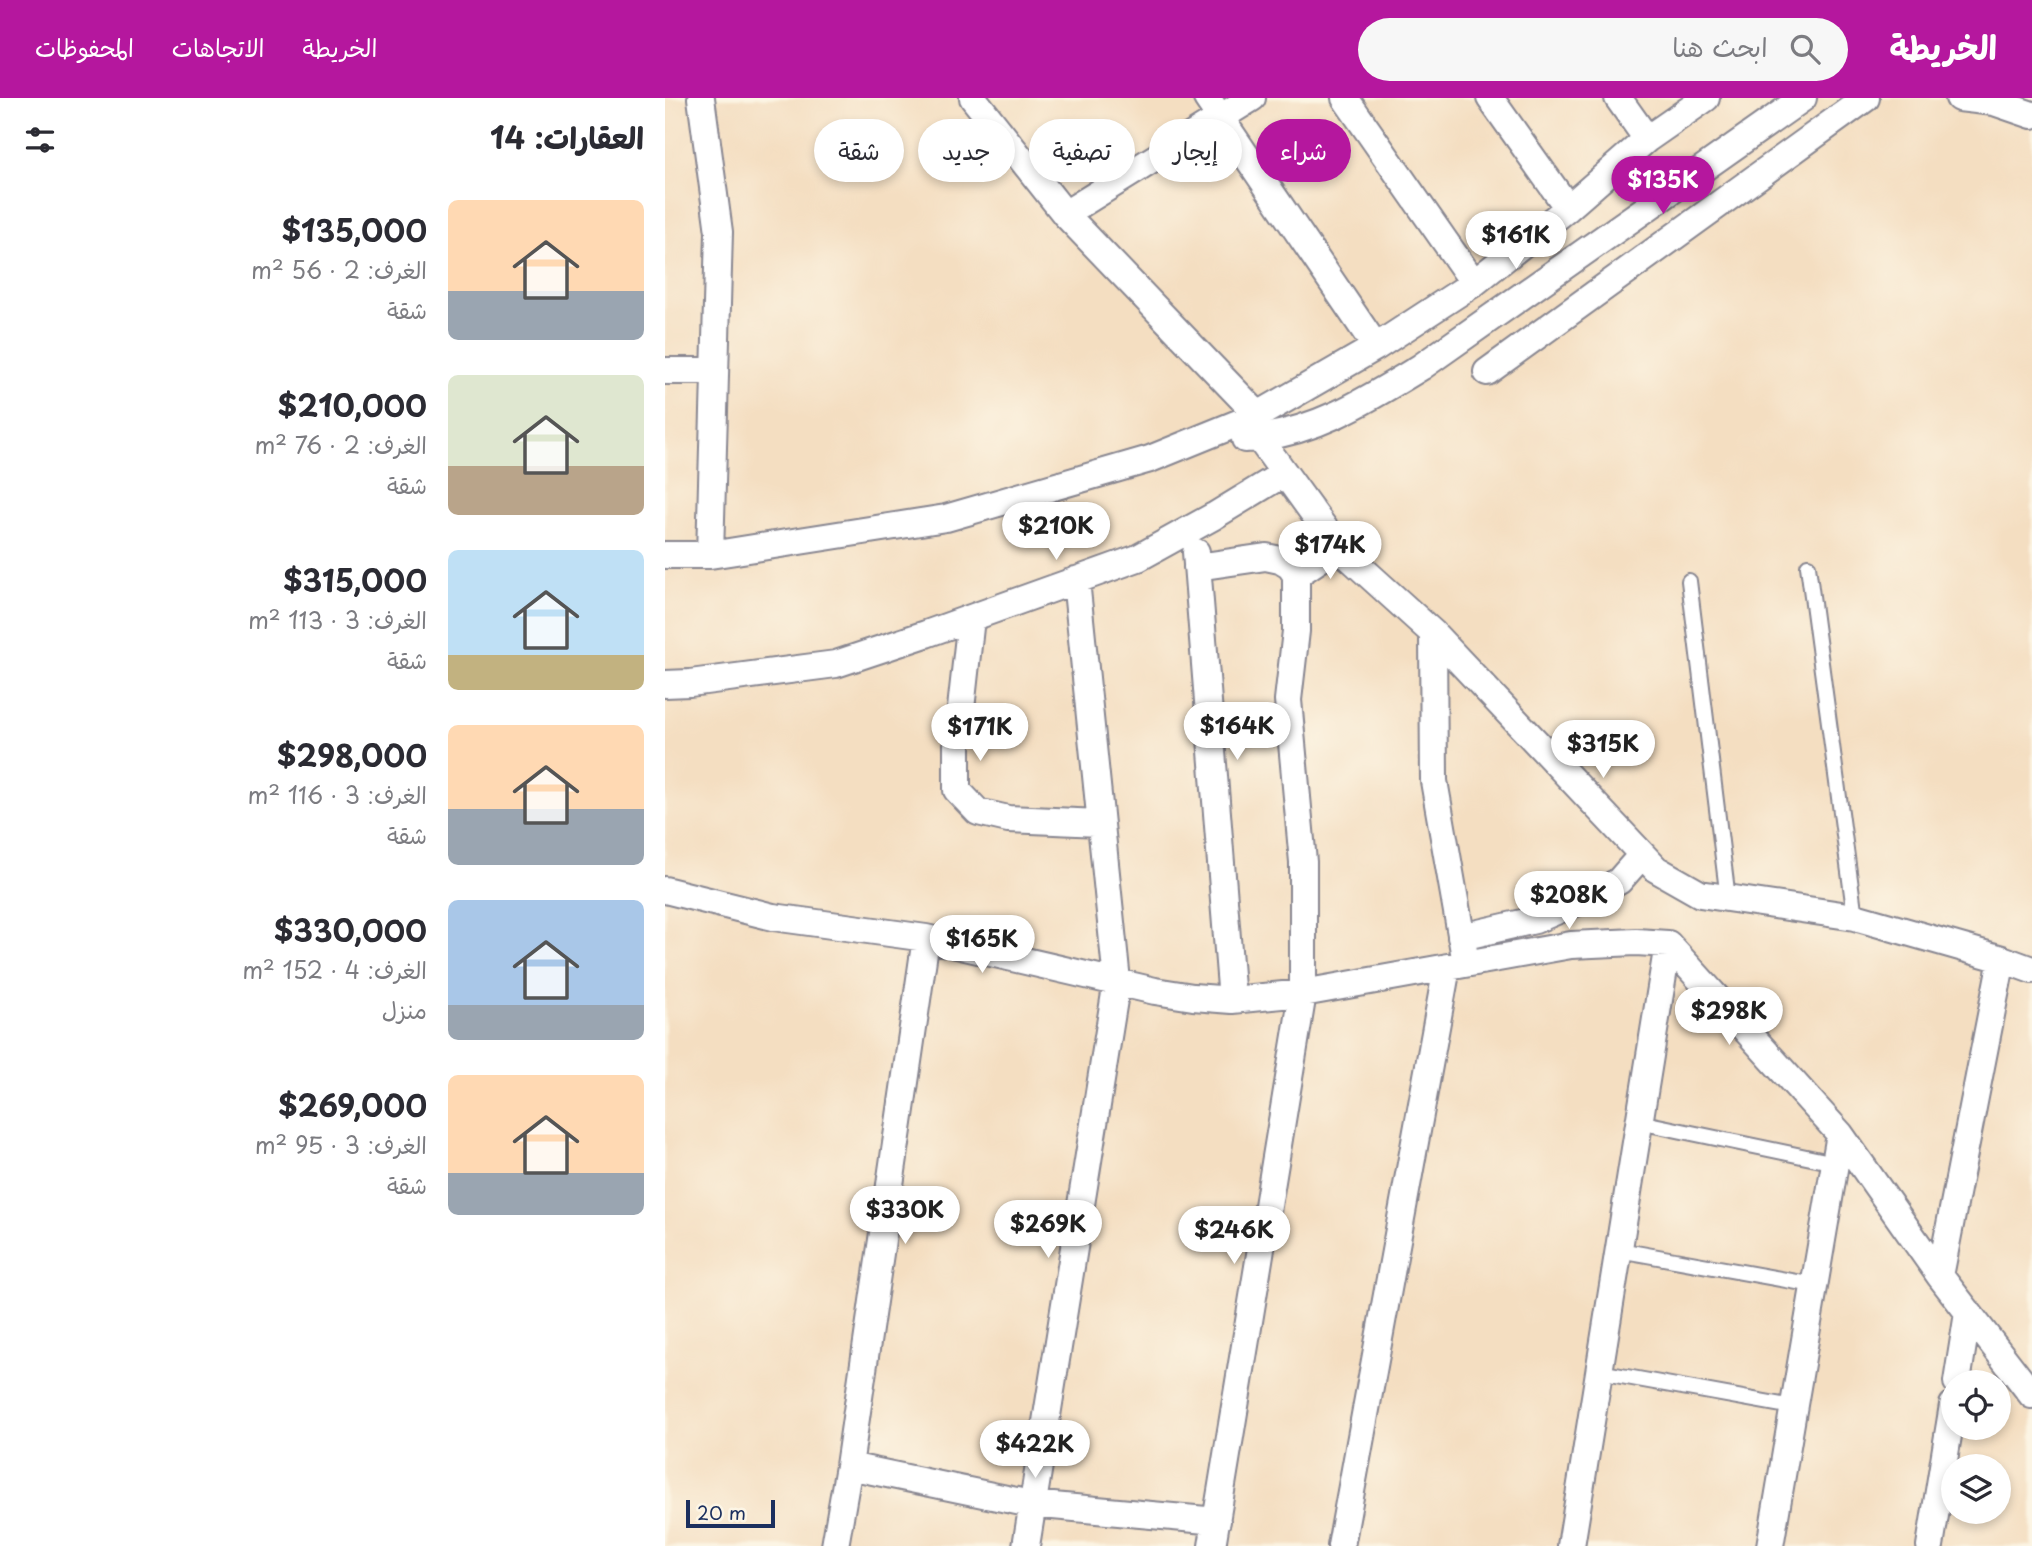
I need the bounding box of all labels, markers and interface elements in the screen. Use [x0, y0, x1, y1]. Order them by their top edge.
search box [1358, 18, 1848, 81]
text: الخريطة [1890, 21, 1997, 71]
text: ابحث هنا [1672, 27, 1768, 66]
text: المحفوظات [35, 29, 134, 65]
text: الاتجاهات [172, 29, 265, 65]
text: الخريطة [303, 29, 377, 65]
icon: search [1786, 30, 1824, 68]
text: العقارات: 14 [490, 114, 644, 159]
chip: شقة [814, 119, 904, 182]
chip: جديد [918, 119, 1015, 182]
chip: تصفية [1029, 119, 1135, 182]
chip: إيجار [1149, 119, 1242, 182]
chip: شراء [1256, 119, 1351, 182]
icon: filters [21, 121, 59, 159]
pin: $135K [1614, 156, 1712, 216]
text: $135K [1627, 161, 1699, 196]
text: $135,000 [282, 207, 427, 252]
pin: $161K [1467, 212, 1565, 271]
text: $161K [1482, 216, 1550, 251]
icon: home [504, 228, 588, 312]
text: الغرف: 2 · 56 m² [251, 252, 427, 287]
text: شقة [387, 292, 427, 327]
text: $210,000 [278, 382, 427, 427]
icon: home [504, 403, 588, 487]
text: الغرف: 2 · 76 m² [255, 427, 427, 462]
text: شقة [387, 467, 427, 502]
pin: $210K [1007, 503, 1105, 562]
text: $210K [1018, 507, 1094, 542]
pin: $174K [1281, 522, 1379, 581]
text: $174K [1295, 526, 1365, 561]
text: $315,000 [283, 557, 427, 602]
icon: home [504, 578, 588, 662]
text: الغرف: 3 · 113 m² [248, 602, 427, 637]
text: شقة [387, 642, 427, 677]
pin: $164K [1188, 702, 1286, 762]
pin: $171K [931, 704, 1029, 763]
text: $164K [1200, 707, 1274, 742]
text: $171K [947, 708, 1013, 743]
pin: $315K [1554, 720, 1652, 780]
text: $315K [1567, 725, 1639, 760]
text: $298,000 [277, 732, 427, 777]
icon: home [504, 753, 588, 837]
text: الغرف: 3 · 116 m² [248, 777, 427, 812]
text: شقة [387, 817, 427, 852]
pin: $208K [1520, 872, 1618, 931]
text: $208K [1530, 876, 1608, 911]
text: $330,000 [274, 907, 427, 952]
pin: $165K [933, 916, 1031, 975]
text: $165K [946, 920, 1018, 955]
icon: home [504, 928, 588, 1012]
text: الغرف: 4 · 152 m² [242, 952, 427, 987]
pin: $298K [1680, 988, 1778, 1047]
text: منزل [382, 992, 427, 1027]
text: $298K [1691, 992, 1767, 1027]
text: $269,000 [278, 1082, 427, 1127]
icon: home [504, 1103, 588, 1187]
text: الغرف: 3 · 95 m² [255, 1127, 427, 1162]
text: شقة [387, 1167, 427, 1202]
pin: $330K [856, 1186, 954, 1246]
text: $330K [866, 1191, 944, 1226]
pin: $269K [999, 1200, 1097, 1260]
text: $269K [1010, 1205, 1086, 1240]
pin: $246K [1185, 1206, 1283, 1266]
text: $246K [1194, 1211, 1274, 1246]
map controls [1941, 1370, 2011, 1524]
button: locate [1941, 1370, 2011, 1440]
pin: $422K [986, 1420, 1084, 1480]
text: $422K [996, 1425, 1074, 1460]
button: layers [1941, 1454, 2011, 1524]
scale bar [686, 1497, 775, 1529]
text: 20 m [697, 1498, 746, 1526]

